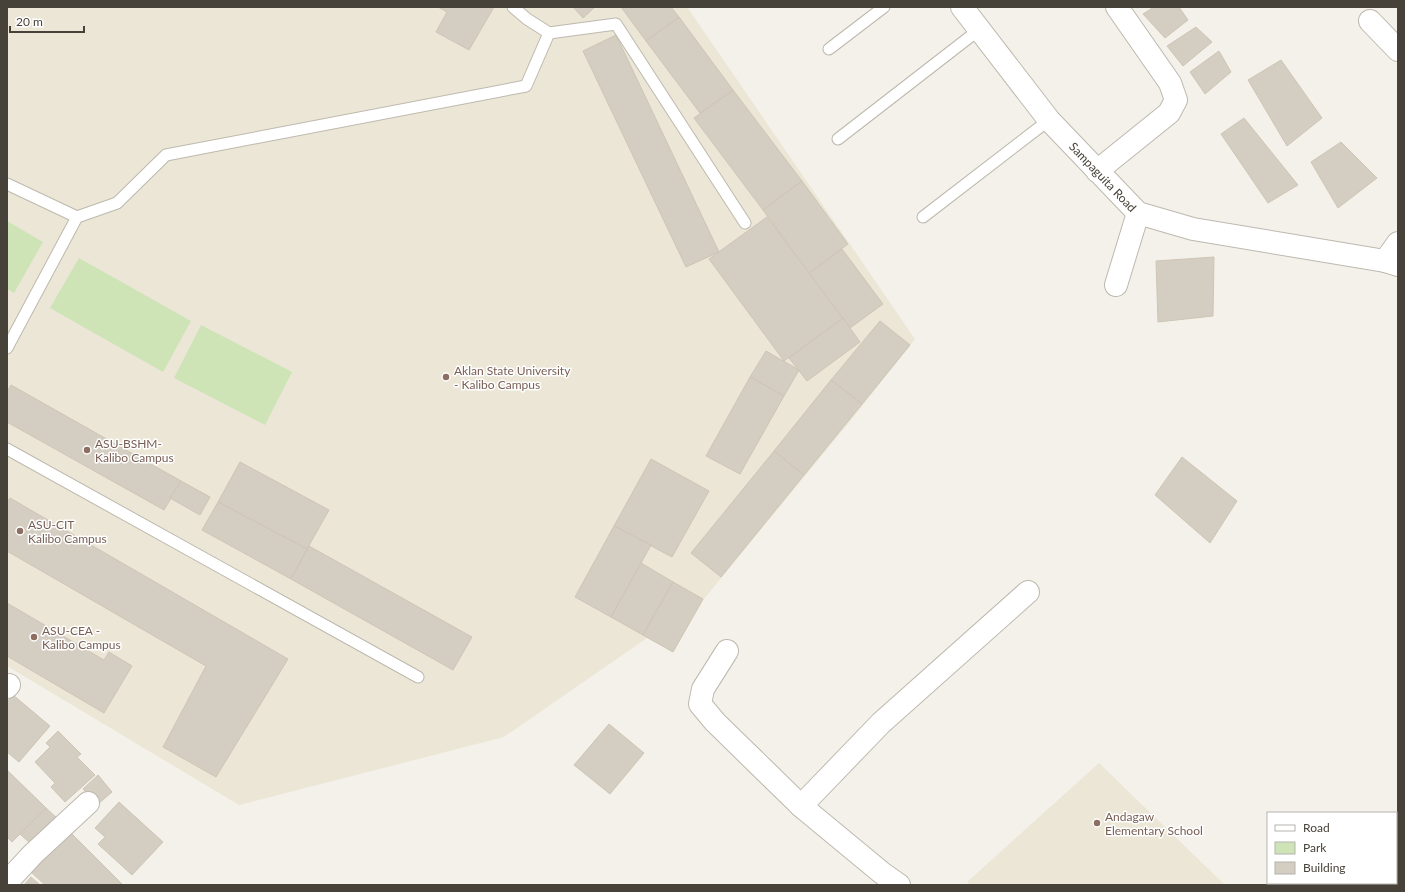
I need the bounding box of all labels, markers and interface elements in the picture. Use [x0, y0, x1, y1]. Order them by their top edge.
scale bar [10, 8, 84, 34]
text: 20 m [16, 14, 43, 29]
street label: Sampaguita Road [1066, 139, 1140, 215]
place label: Aklan State University - Kalibo Campus [454, 363, 571, 392]
marker: Aklan State University - Kalibo Campus [441, 372, 451, 382]
place label: ASU-BSHM- Kalibo Campus [95, 436, 174, 465]
marker: ASU-BSHM- Kalibo Campus [82, 445, 92, 455]
place label: ASU-CIT Kalibo Campus [28, 517, 107, 546]
marker: ASU-CIT Kalibo Campus [15, 526, 25, 536]
place label: ASU-CEA - Kalibo Campus [42, 623, 121, 652]
marker: ASU-CEA - Kalibo Campus [29, 632, 39, 642]
place label: Andagaw Elementary School [1105, 809, 1203, 838]
legend [1267, 812, 1397, 884]
marker: Andagaw Elementary School [1092, 818, 1102, 828]
text: Road [1303, 820, 1330, 835]
text: Park [1303, 840, 1327, 855]
text: Building [1303, 860, 1346, 875]

